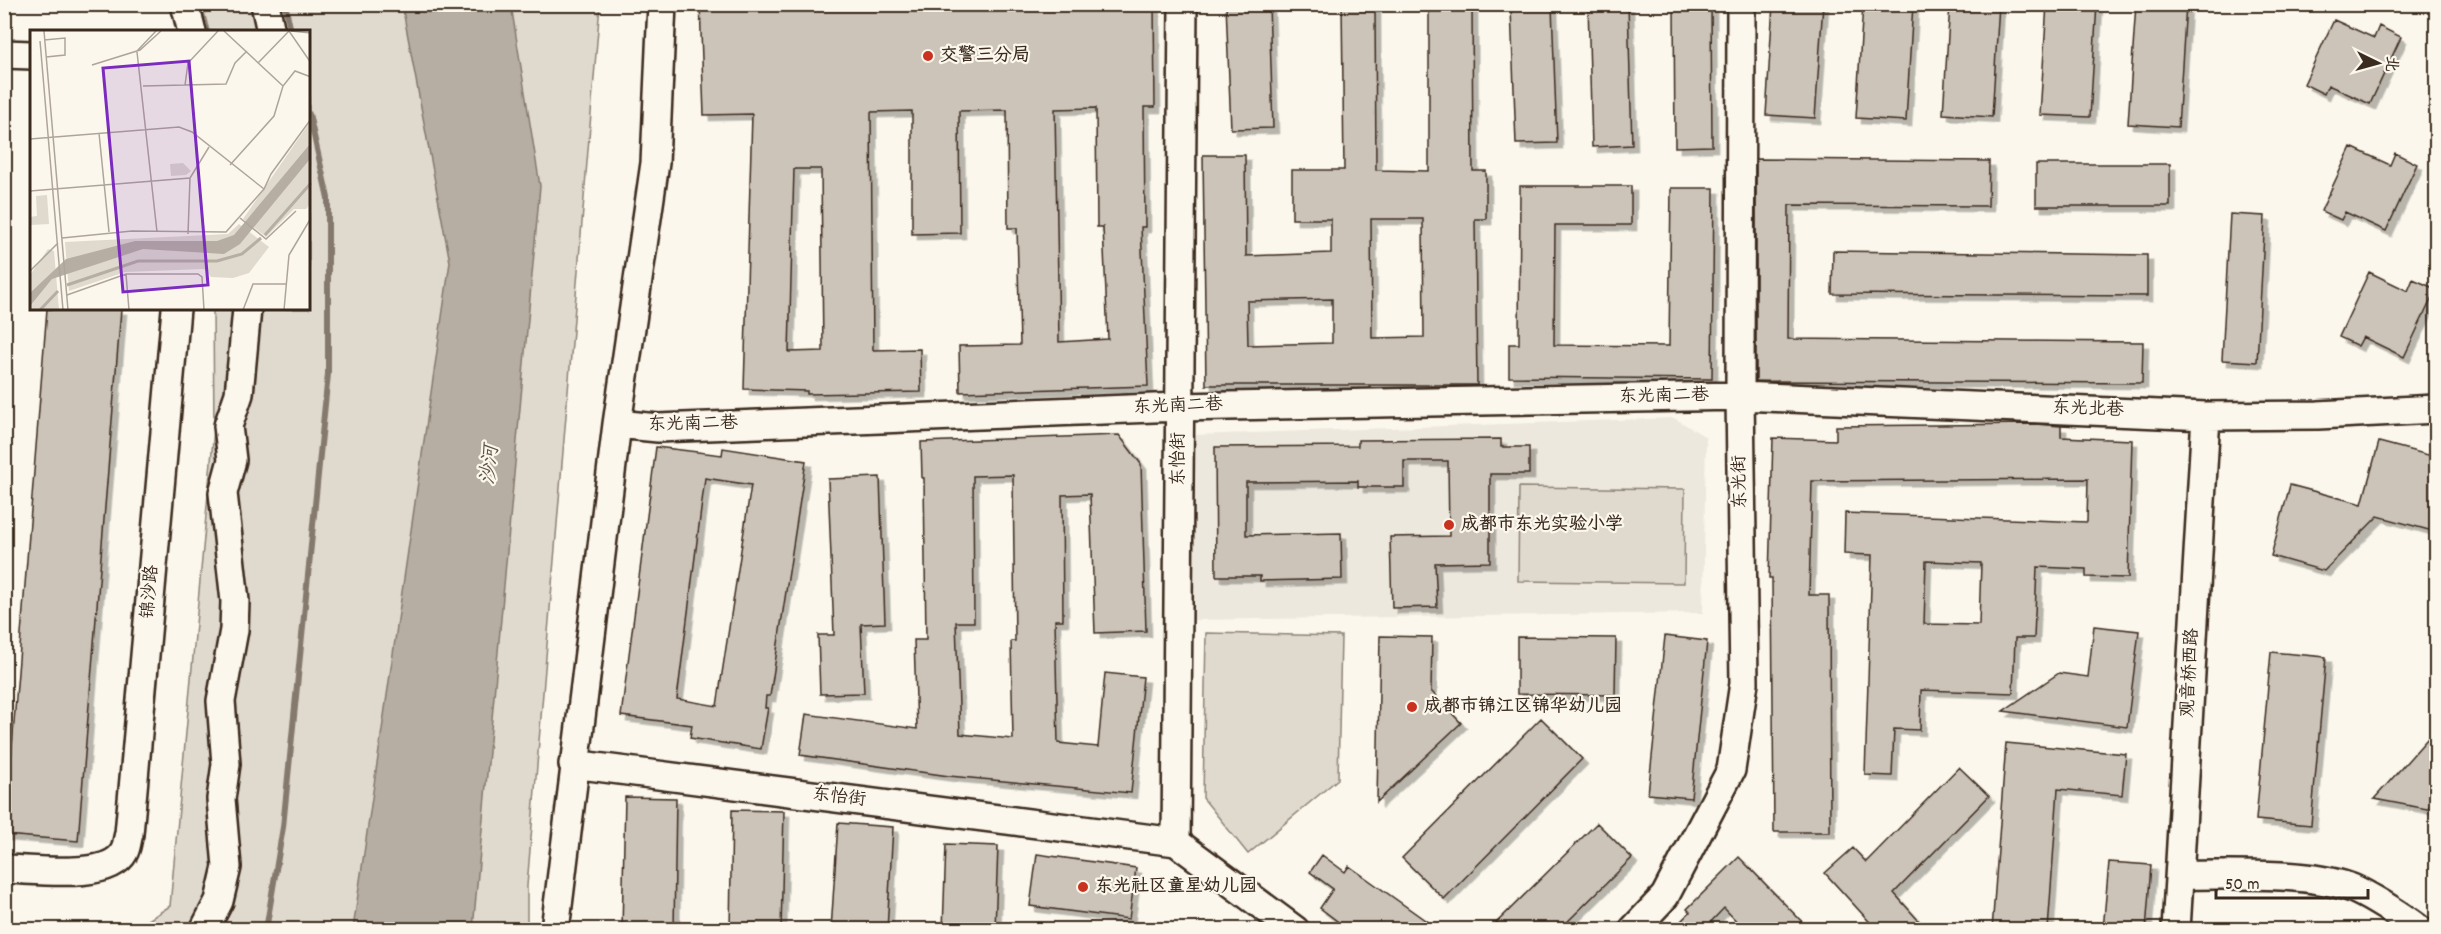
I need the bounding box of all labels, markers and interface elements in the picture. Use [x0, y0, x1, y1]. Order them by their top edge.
inset map [30, 30, 310, 310]
north arrow [2348, 33, 2408, 93]
place label: 交警三分局 [940, 44, 1030, 69]
marker: 交警三分局 [921, 49, 935, 63]
text: 北 [2378, 55, 2403, 73]
street label: 东光南二巷 [1619, 384, 1709, 410]
street label: 东光南二巷 [1133, 393, 1223, 421]
street label: 东光北巷 [2052, 396, 2124, 424]
street label: 东光南二巷 [648, 412, 738, 438]
street label: 东怡街 [1167, 432, 1192, 486]
water label: 沙河 [475, 441, 507, 486]
street label: 东光街 [1728, 455, 1754, 509]
place label: 成都市东光实验小学 [1461, 513, 1623, 538]
marker: 成都市东光实验小学 [1442, 518, 1456, 532]
street label: 锦沙路 [136, 564, 166, 620]
street label: 观音桥西路 [2176, 627, 2206, 719]
place label: 成都市锦江区锦华幼儿园 [1424, 695, 1622, 720]
marker: 成都市锦江区锦华幼儿园 [1405, 700, 1419, 714]
street label: 东怡街 [811, 782, 867, 814]
scale bar [2216, 862, 2368, 900]
text: 50 m [2225, 873, 2260, 898]
place label: 东光社区童星幼儿园 [1095, 875, 1257, 900]
marker: 东光社区童星幼儿园 [1076, 880, 1090, 894]

